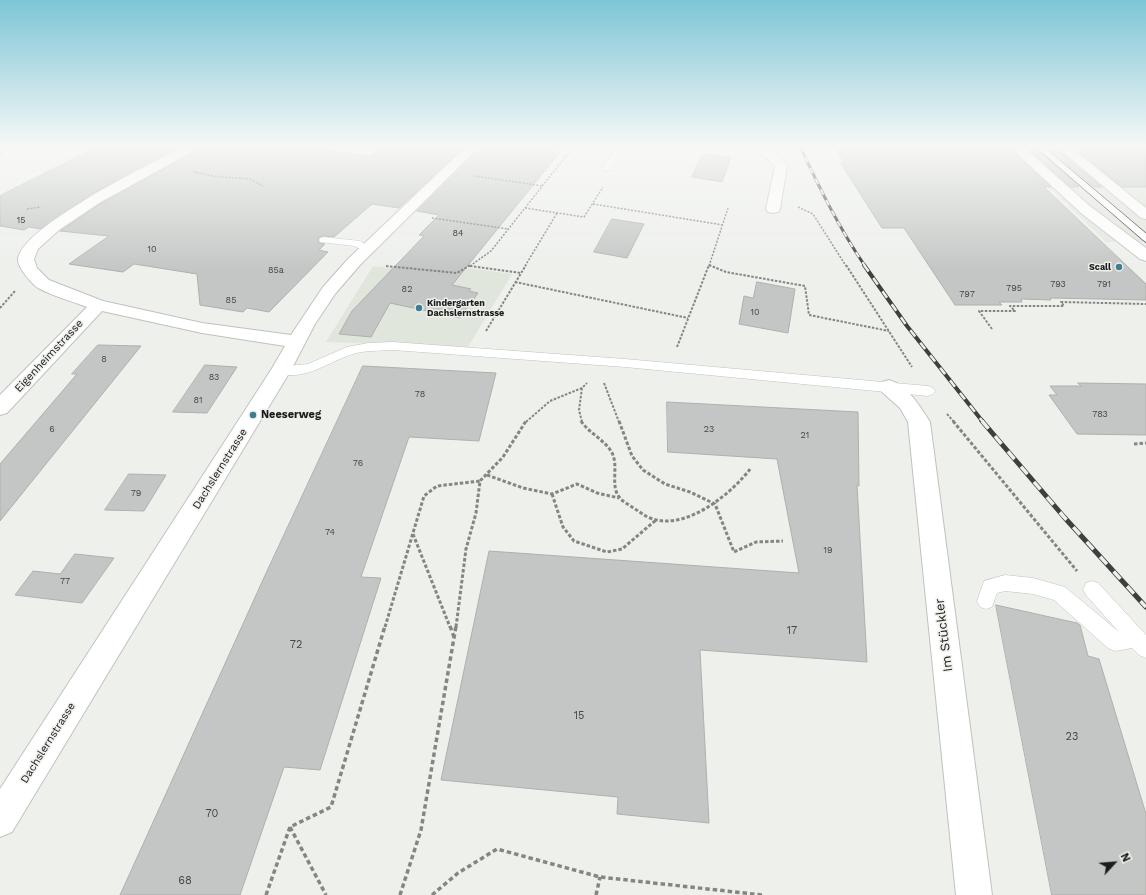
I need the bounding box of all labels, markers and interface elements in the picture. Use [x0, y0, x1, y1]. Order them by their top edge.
house number: 15 [17, 215, 25, 225]
house number: 84 [452, 228, 464, 238]
house number: 10 [147, 244, 157, 254]
place label: Scall [1089, 262, 1111, 272]
marker: Scall [1114, 262, 1124, 272]
house number: 85a [268, 265, 284, 275]
house number: 793 [1050, 279, 1066, 289]
house number: 791 [1097, 279, 1111, 289]
house number: 795 [1006, 283, 1022, 293]
house number: 82 [402, 284, 412, 294]
house number: 797 [959, 289, 975, 299]
house number: 85 [226, 295, 236, 305]
place label: Kindergarten Dachslernstrasse [427, 298, 504, 319]
marker: Kindergarten Dachslernstrasse [414, 303, 424, 313]
house number: 10 [750, 307, 760, 317]
street label: Eigenheimstrasse [12, 317, 86, 395]
house number: 8 [101, 354, 107, 364]
house number: 83 [209, 372, 219, 382]
house number: 78 [415, 389, 425, 399]
house number: 81 [193, 395, 203, 405]
place label: Neeserweg [261, 408, 321, 422]
house number: 783 [1092, 409, 1108, 419]
marker: Neeserweg [248, 410, 258, 420]
house number: 6 [49, 424, 55, 434]
house number: 23 [704, 424, 714, 434]
street label: Dachslernstrasse [190, 426, 250, 512]
house number: 21 [801, 430, 809, 440]
house number: 76 [353, 458, 363, 468]
house number: 79 [131, 488, 141, 498]
house number: 74 [325, 527, 335, 537]
house number: 19 [823, 545, 833, 555]
house number: 77 [60, 576, 70, 586]
street label: Im Stückler [932, 597, 956, 673]
house number: 17 [787, 624, 797, 638]
house number: 72 [290, 638, 302, 652]
street label: Dachslernstrasse [18, 700, 78, 786]
house number: 15 [574, 709, 584, 723]
house number: 23 [1066, 730, 1078, 744]
house number: 70 [206, 807, 218, 821]
north arrow [1094, 843, 1134, 883]
text: N [1118, 851, 1133, 864]
house number: 68 [178, 874, 192, 888]

